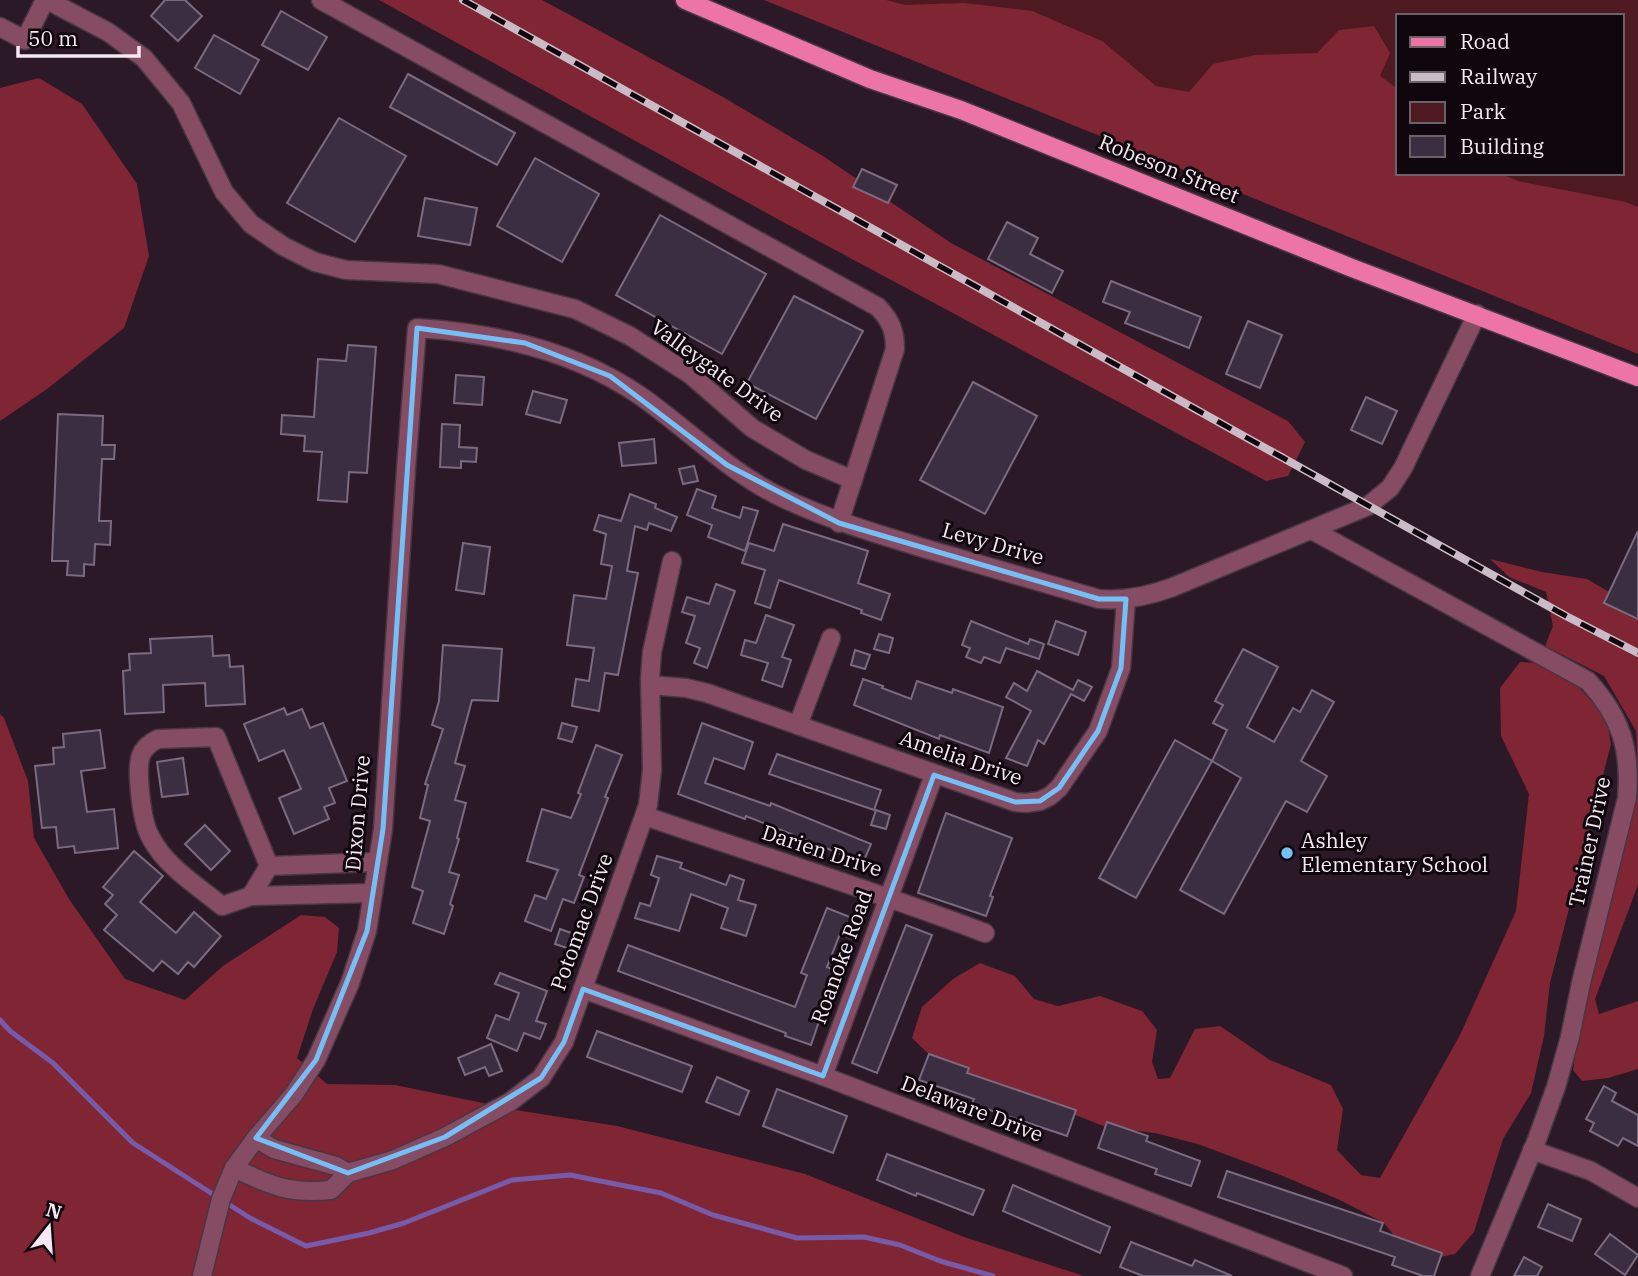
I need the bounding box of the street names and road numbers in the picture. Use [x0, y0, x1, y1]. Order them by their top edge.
street label: Robeson Street [1095, 127, 1244, 209]
street label: Valleygate Drive [646, 312, 790, 428]
street label: Levy Drive [939, 515, 1047, 571]
street label: Amelia Drive [896, 723, 1026, 791]
street label: Dixon Drive [338, 754, 376, 872]
street label: Trainer Drive [1562, 774, 1617, 910]
street label: Darien Drive [759, 817, 886, 883]
street label: Potomac Drive [543, 849, 619, 994]
street label: Roanoke Road [804, 886, 878, 1028]
street label: Delaware Drive [897, 1068, 1047, 1148]

